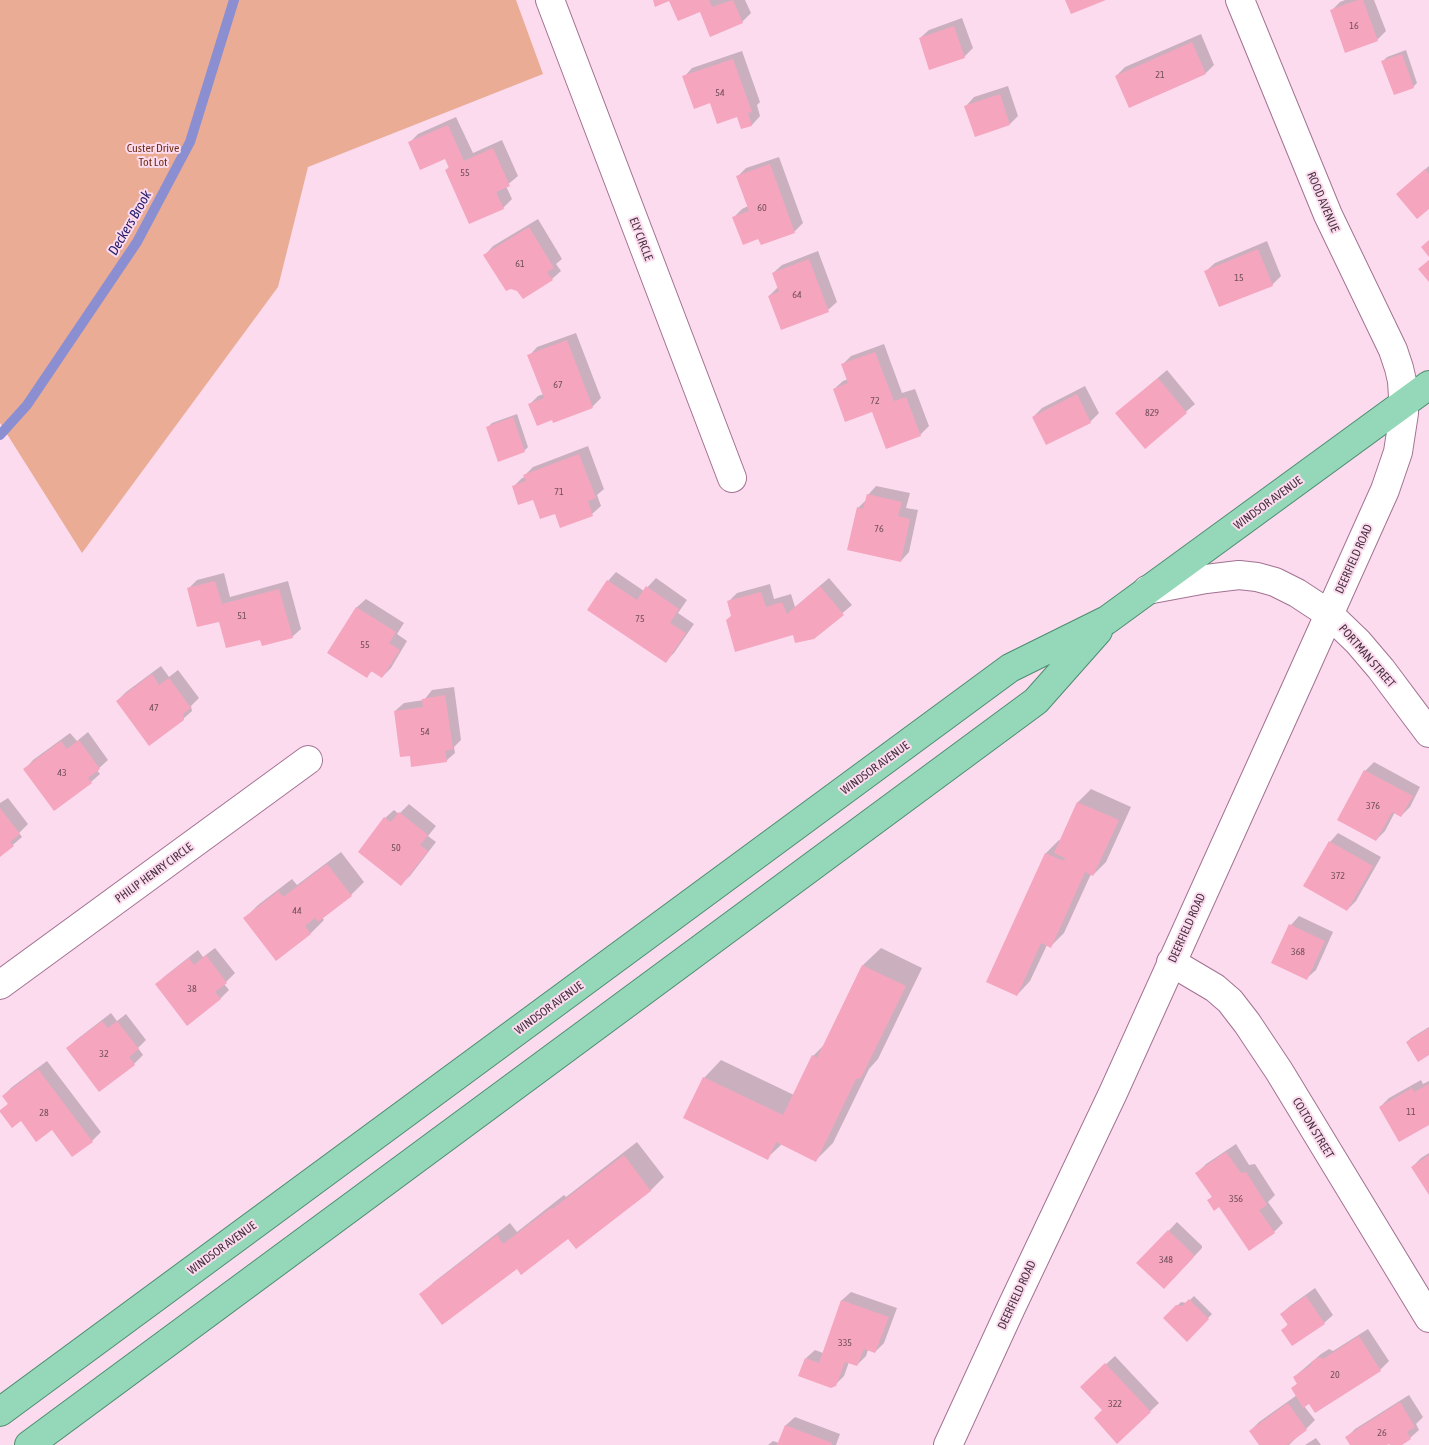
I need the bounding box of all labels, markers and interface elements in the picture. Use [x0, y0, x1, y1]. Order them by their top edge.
house number: 16 [1349, 20, 1359, 32]
house number: 21 [1155, 69, 1165, 81]
house number: 54 [715, 87, 725, 99]
park label: Custer Drive Tot Lot [127, 141, 179, 169]
house number: 55 [460, 167, 470, 179]
street label: ROOD AVENUE [1304, 170, 1342, 234]
water label: Deckers Brook [105, 188, 155, 258]
house number: 60 [757, 202, 767, 214]
street label: ELY CIRCLE [626, 215, 656, 263]
house number: 61 [515, 258, 525, 270]
house number: 15 [1234, 272, 1244, 284]
house number: 64 [792, 289, 802, 301]
house number: 67 [553, 379, 563, 391]
house number: 72 [870, 395, 880, 407]
house number: 829 [1145, 407, 1159, 419]
street label: WINDSOR AVENUE [1231, 473, 1305, 533]
house number: 71 [554, 486, 564, 498]
street label: DEERFIELD ROAD [1332, 522, 1376, 596]
house number: 76 [874, 523, 884, 535]
house number: 51 [237, 610, 247, 622]
house number: 75 [635, 613, 645, 625]
street label: PORTMAN STREET [1336, 622, 1398, 690]
house number: 55 [360, 639, 370, 651]
house number: 47 [149, 702, 159, 714]
house number: 54 [420, 726, 430, 738]
street label: WINDSOR AVENUE [838, 738, 912, 798]
house number: 43 [57, 767, 67, 779]
house number: 376 [1366, 800, 1380, 812]
street label: PHILIP HENRY CIRCLE [112, 840, 196, 906]
house number: 50 [391, 842, 401, 854]
house number: 372 [1331, 870, 1345, 882]
street label: DEERFIELD ROAD [1165, 891, 1209, 965]
house number: 44 [292, 905, 302, 917]
house number: 368 [1291, 946, 1305, 958]
street label: WINDSOR AVENUE [512, 978, 586, 1038]
house number: 38 [187, 983, 197, 995]
house number: 32 [99, 1048, 109, 1060]
street label: COLTON STREET [1289, 1095, 1337, 1161]
house number: 11 [1406, 1106, 1416, 1118]
house number: 28 [39, 1107, 49, 1119]
house number: 356 [1229, 1193, 1243, 1205]
street label: WINDSOR AVENUE [185, 1218, 259, 1278]
house number: 348 [1159, 1254, 1173, 1266]
street label: DEERFIELD ROAD [995, 1258, 1039, 1332]
house number: 335 [838, 1337, 852, 1349]
house number: 20 [1330, 1369, 1340, 1381]
house number: 322 [1108, 1398, 1122, 1410]
house number: 26 [1377, 1427, 1387, 1439]

